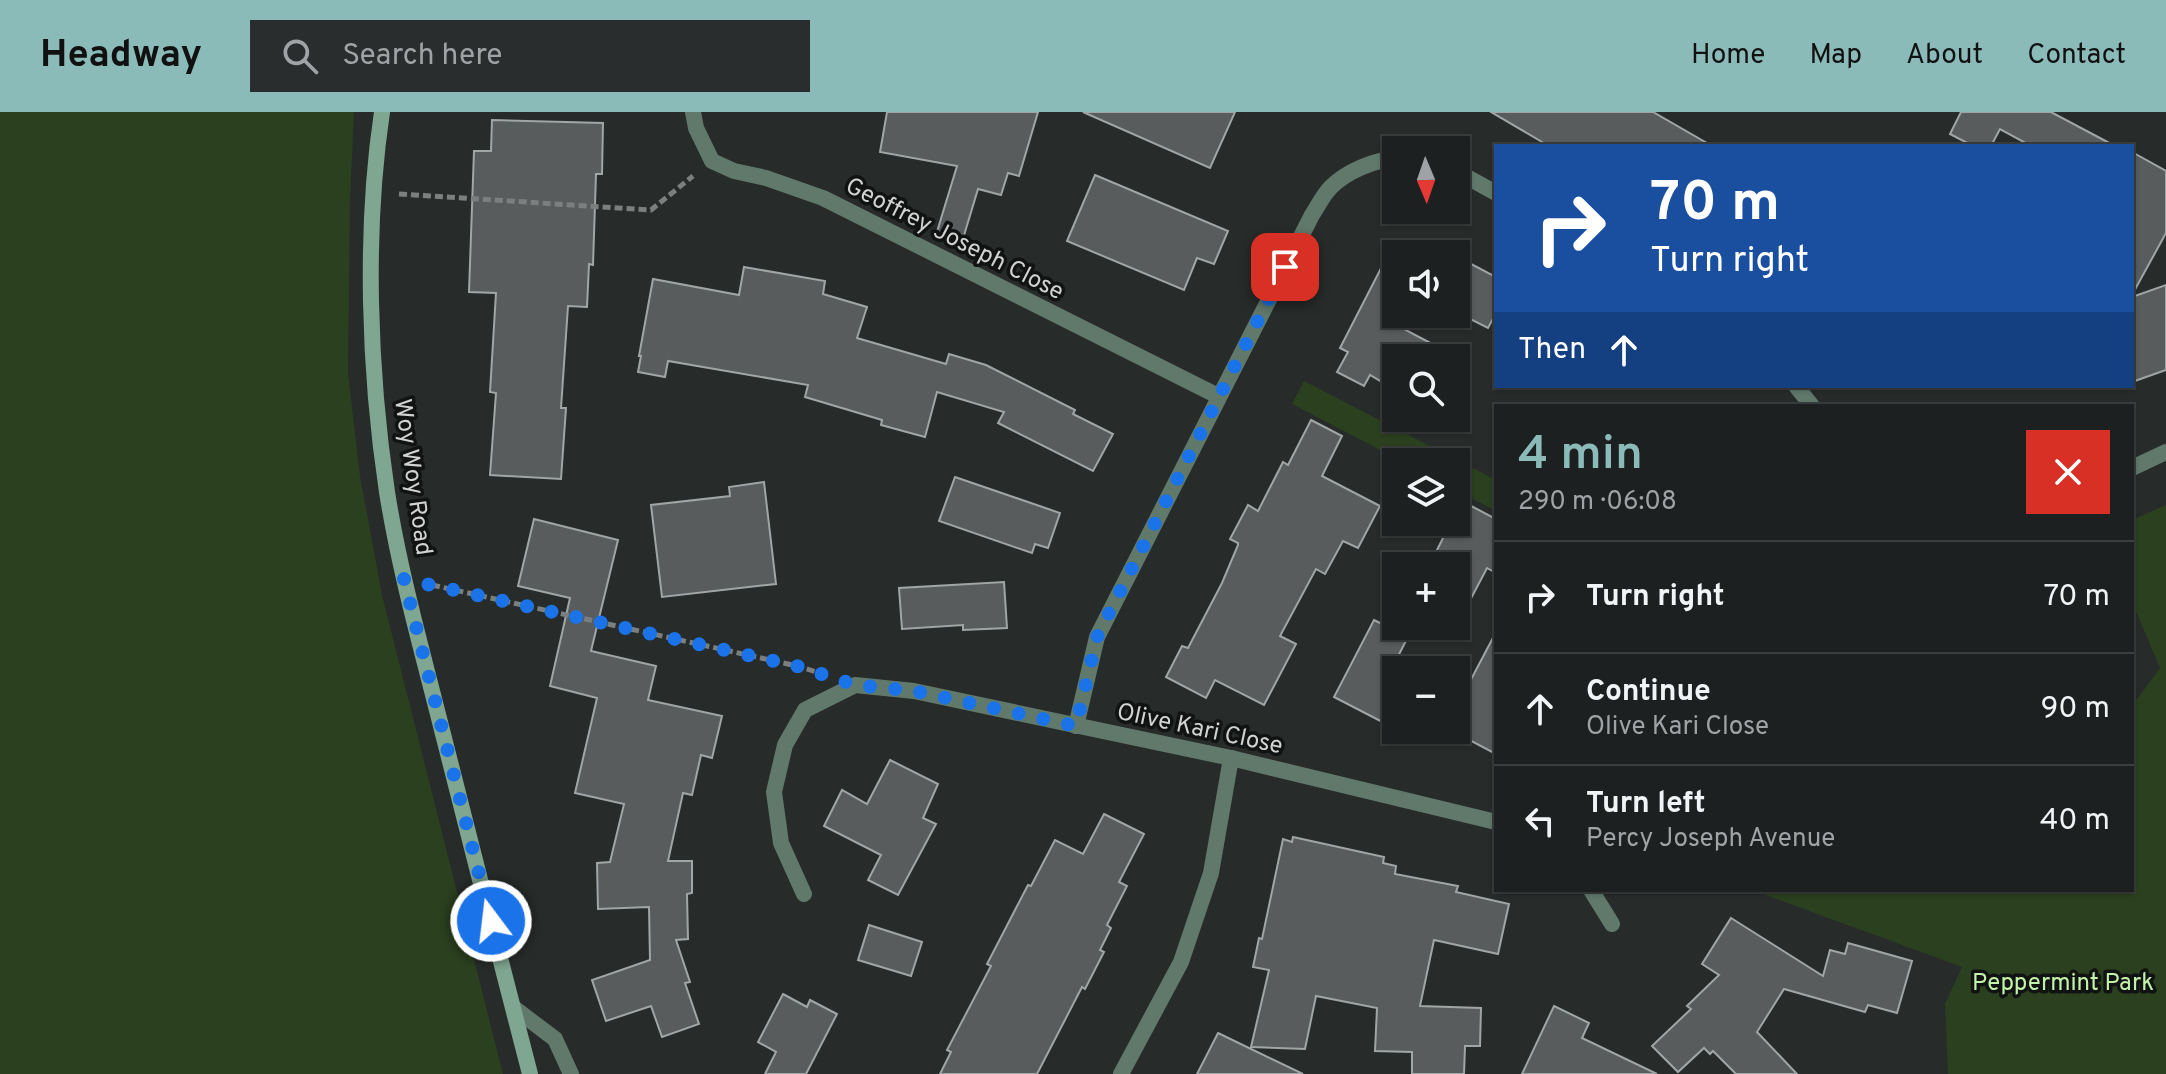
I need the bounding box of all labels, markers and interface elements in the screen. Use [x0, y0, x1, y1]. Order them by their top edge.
search box [250, 20, 810, 92]
text: Headway [40, 32, 202, 81]
icon: search [278, 34, 322, 78]
text: Search here [342, 38, 502, 75]
text: Home [1691, 38, 1765, 74]
text: Map [1809, 38, 1862, 74]
text: About [1906, 38, 1983, 74]
text: Contact [2027, 38, 2126, 74]
north arrow [1382, 136, 1470, 224]
map controls [1382, 136, 1470, 744]
text: 70 m [1650, 170, 1780, 240]
street label: Geoffrey Joseph Close [840, 172, 1068, 308]
icon: right [1518, 176, 1622, 280]
pin [1251, 233, 1319, 301]
text: Turn right [1650, 239, 1809, 285]
button: sound [1382, 240, 1470, 328]
icon: arrive [1263, 245, 1307, 289]
icon: ahead [1602, 328, 1646, 372]
text: Then [1518, 332, 1586, 369]
button: search [1382, 344, 1470, 432]
street label: Woy Woy Road [386, 397, 438, 557]
text: 4 min [1518, 426, 1643, 486]
button: close [2026, 430, 2110, 514]
button: layers [1382, 448, 1470, 536]
text: 290 m · 06:08 [1518, 486, 1677, 519]
button: + [1382, 552, 1470, 640]
icon: right [1518, 575, 1562, 619]
text: Turn right [1586, 579, 1724, 616]
text: 70 m [2044, 579, 2110, 616]
button: − [1382, 656, 1470, 744]
text: Continue [1586, 674, 1711, 711]
icon: ahead [1518, 687, 1562, 731]
text: 90 m [2041, 691, 2110, 728]
street label: Olive Kari Close [1114, 698, 1285, 762]
text: Olive Kari Close [1586, 711, 1769, 744]
text: Turn left [1586, 786, 1706, 823]
icon: left [1518, 799, 1562, 843]
text: 40 m [2040, 803, 2110, 840]
text: Percy Joseph Avenue [1586, 823, 1835, 856]
position arrow [449, 879, 533, 963]
park label: Peppermint Park [1972, 969, 2154, 999]

